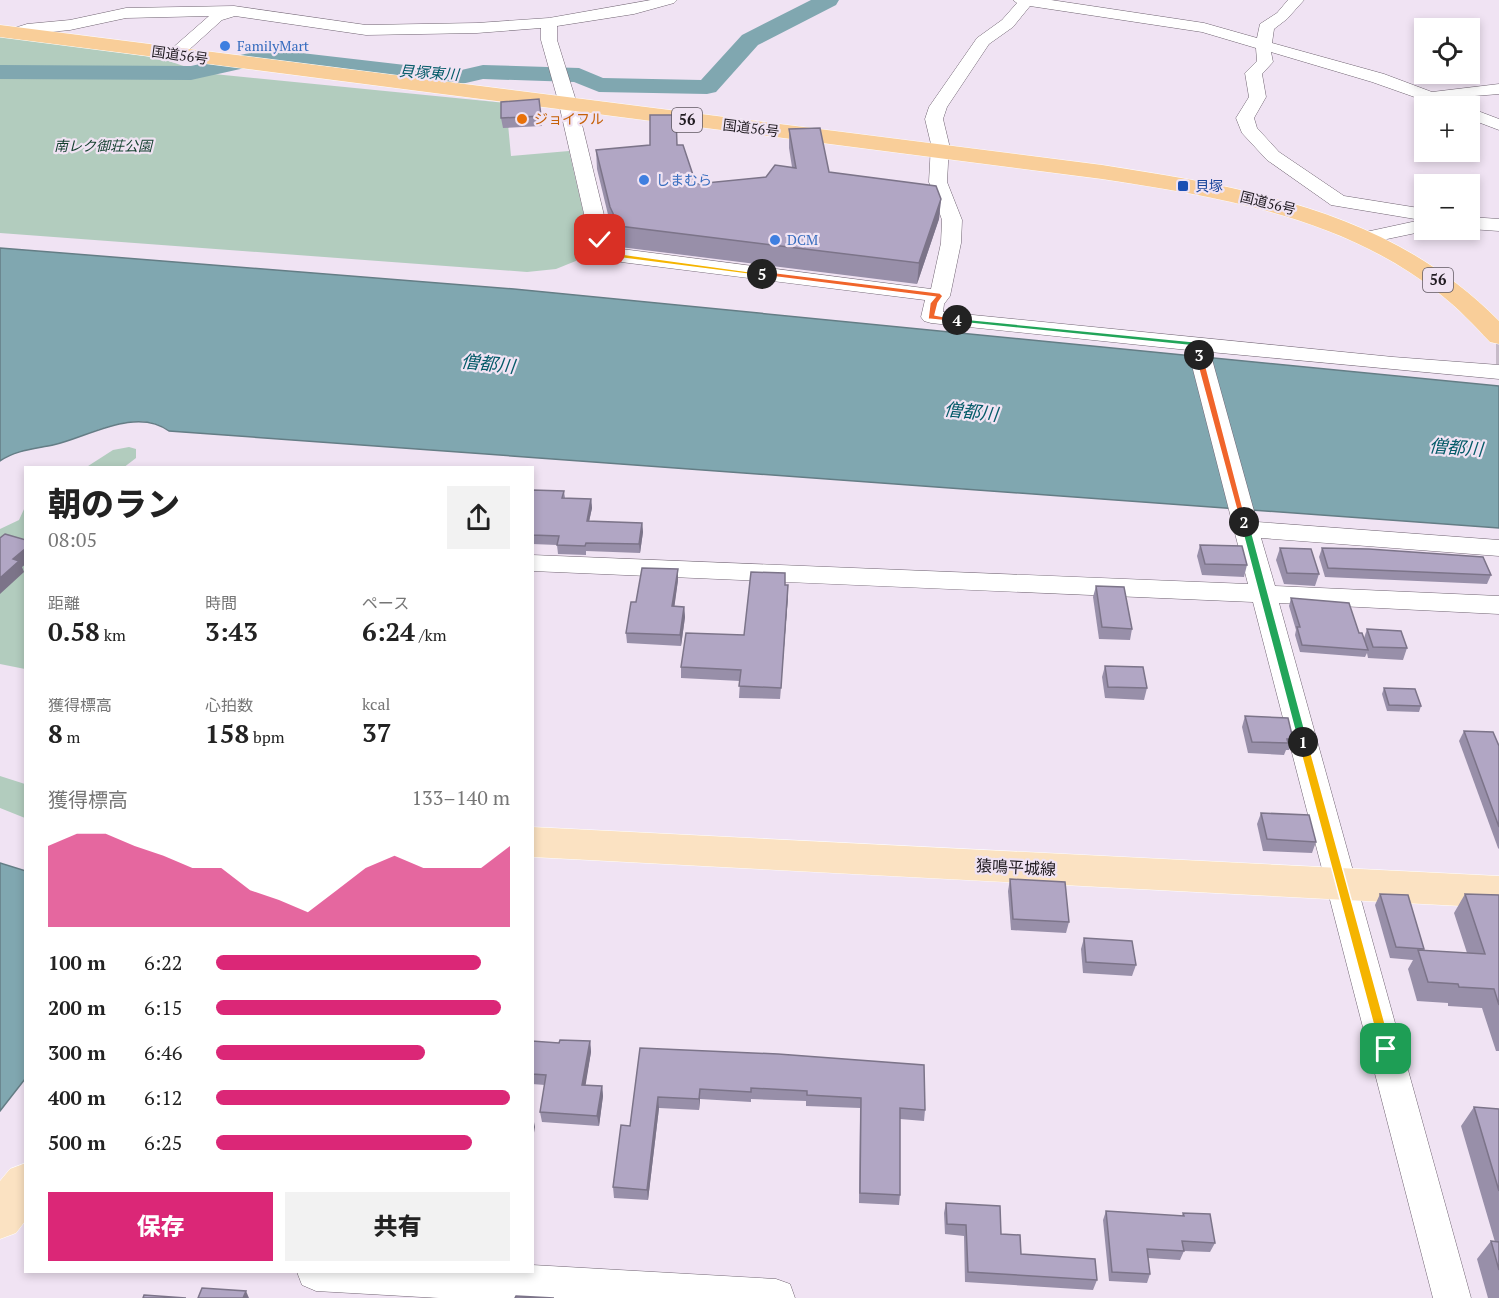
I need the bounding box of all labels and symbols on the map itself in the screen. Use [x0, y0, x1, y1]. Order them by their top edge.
place label: FamilyMart [237, 36, 310, 55]
marker: FamilyMart [218, 39, 232, 53]
street label: 国道56号 [151, 41, 210, 68]
water label: 貝塚東川 [398, 60, 462, 84]
road number: 56 [672, 108, 702, 132]
place label: ジョイフル [534, 109, 604, 128]
marker: ジョイフル [515, 112, 529, 126]
street label: 国道56号 [722, 115, 780, 140]
park label: 南レク御荘公園 [54, 136, 154, 155]
place label: しまむら [656, 170, 712, 189]
marker: しまむら [637, 173, 651, 187]
place label: 貝塚 [1195, 176, 1223, 195]
marker: 貝塚 [1176, 179, 1190, 193]
street label: 国道56号 [1238, 186, 1298, 219]
pin [574, 214, 625, 265]
place label: DCM [787, 230, 818, 249]
marker: DCM [768, 233, 782, 247]
pin: 5 [747, 259, 777, 289]
road number: 56 [1423, 268, 1453, 292]
pin: 4 [942, 305, 972, 335]
pin: 3 [1184, 340, 1214, 370]
water label: 僧都川 [460, 348, 518, 378]
water label: 僧都川 [943, 396, 1001, 426]
water label: 僧都川 [1428, 433, 1486, 461]
pin: 2 [1229, 507, 1259, 537]
pin: 1 [1288, 727, 1318, 757]
street label: 猿鳴平城線 [975, 854, 1057, 880]
pin [1360, 1023, 1411, 1074]

